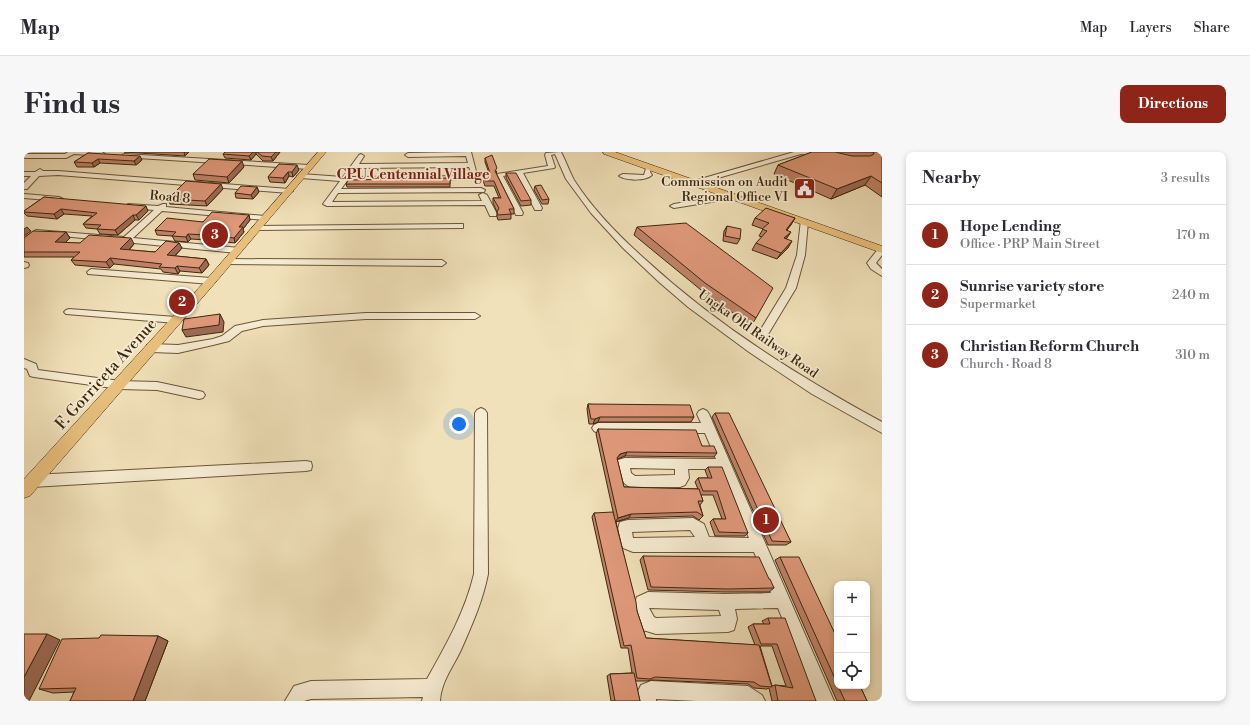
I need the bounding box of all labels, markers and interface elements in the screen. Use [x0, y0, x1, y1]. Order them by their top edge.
text: Map [20, 16, 60, 40]
text: Map [1080, 19, 1107, 37]
text: Layers [1129, 19, 1172, 37]
text: Share [1194, 19, 1230, 37]
button: Directions [1120, 85, 1226, 123]
text: Find us [24, 87, 120, 122]
district label: CPU Centennial Village [337, 166, 490, 184]
text: Nearby [922, 167, 981, 189]
text: 3 results [1161, 170, 1210, 186]
place label: Commission on Audit Regional Office VI [661, 174, 788, 205]
public building icon: Commission on Audit Regional Office VI [791, 176, 817, 202]
street label: Road 8 [149, 187, 191, 207]
text: Hope Lending [960, 217, 1061, 236]
pin: 3 [202, 220, 228, 250]
text: 1 [932, 227, 938, 243]
text: 170 m [1176, 227, 1210, 243]
text: Office · PRP Main Street [960, 236, 1100, 252]
text: Sunrise variety store [960, 277, 1104, 296]
street label: Ungka Old Railway Road [695, 286, 822, 382]
pin: 2 [169, 287, 195, 317]
text: 2 [931, 287, 939, 303]
text: 240 m [1172, 287, 1210, 303]
text: Supermarket [960, 296, 1036, 312]
street label: F. Gorriceta Avenue [51, 314, 161, 434]
text: Christian Reform Church [960, 337, 1139, 356]
text: 3 [931, 347, 939, 363]
text: 310 m [1175, 347, 1210, 363]
text: Church · Road 8 [960, 356, 1052, 372]
your location [449, 414, 469, 434]
pin: 1 [753, 505, 779, 535]
map controls [834, 581, 870, 689]
button: + [834, 581, 870, 617]
button: − [834, 617, 870, 653]
button: locate [834, 653, 870, 689]

